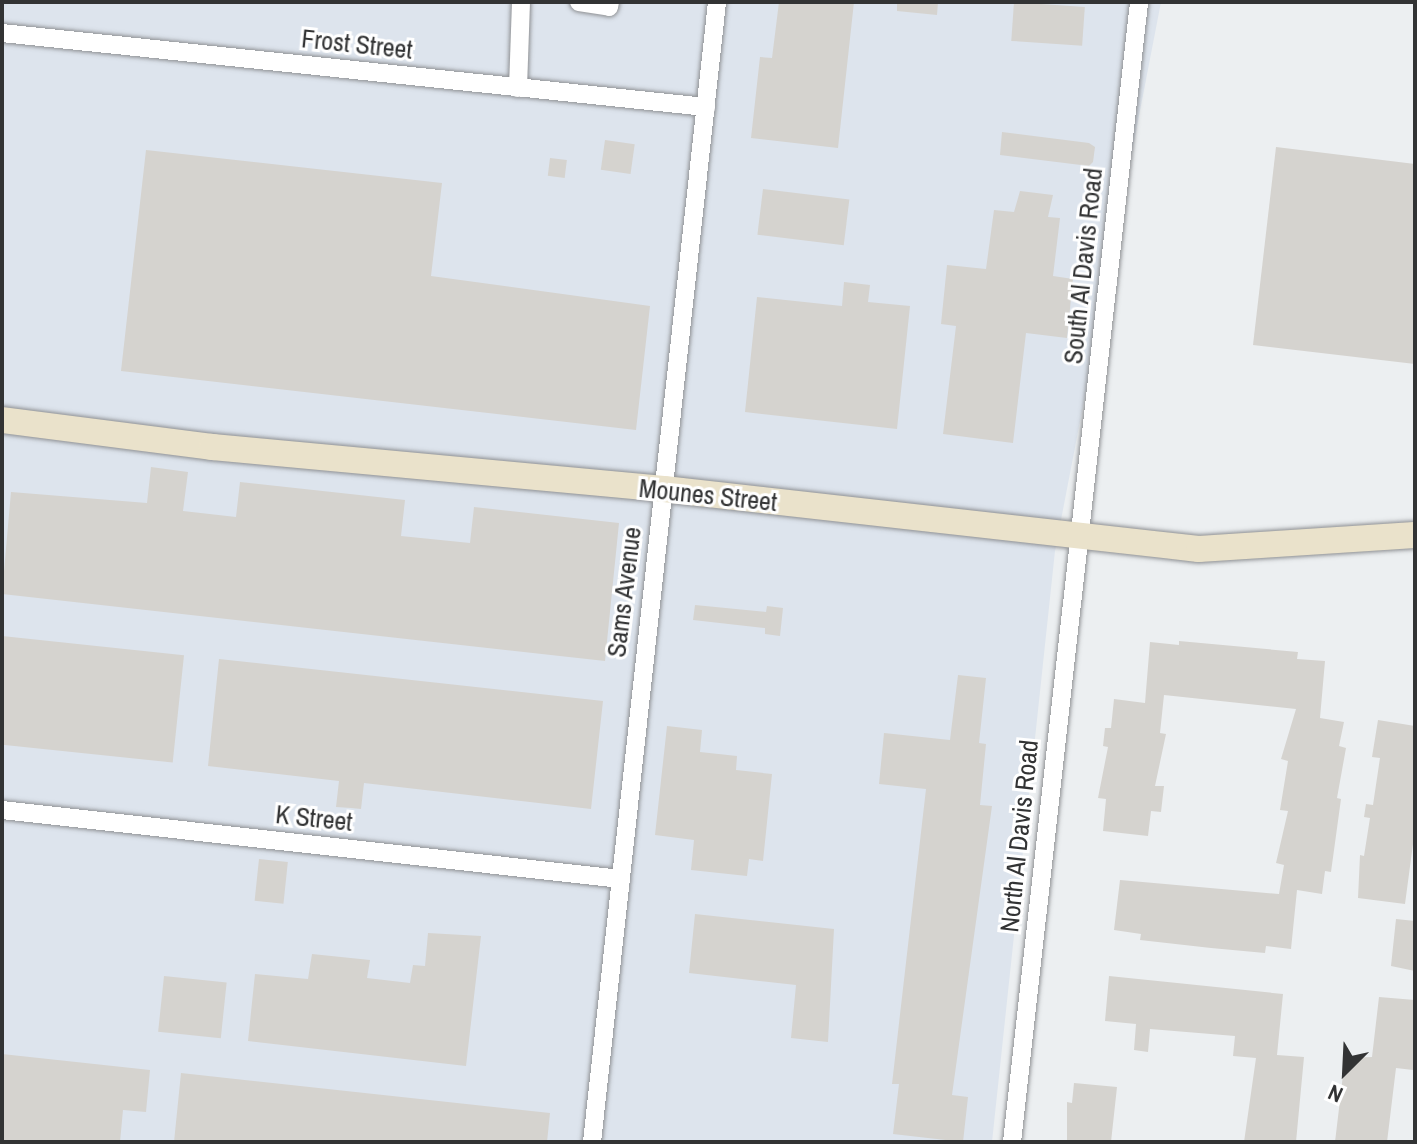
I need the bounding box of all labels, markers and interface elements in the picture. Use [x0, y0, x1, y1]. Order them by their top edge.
street label: Frost Street [300, 23, 414, 65]
street label: South Al Davis Road [1057, 166, 1109, 366]
street label: Mounes Street [637, 472, 779, 518]
street label: Sams Avenue [600, 524, 648, 660]
street label: North Al Davis Road [993, 738, 1045, 934]
street label: K Street [274, 798, 354, 838]
north arrow [1305, 1032, 1385, 1112]
text: N [1323, 1078, 1347, 1110]

